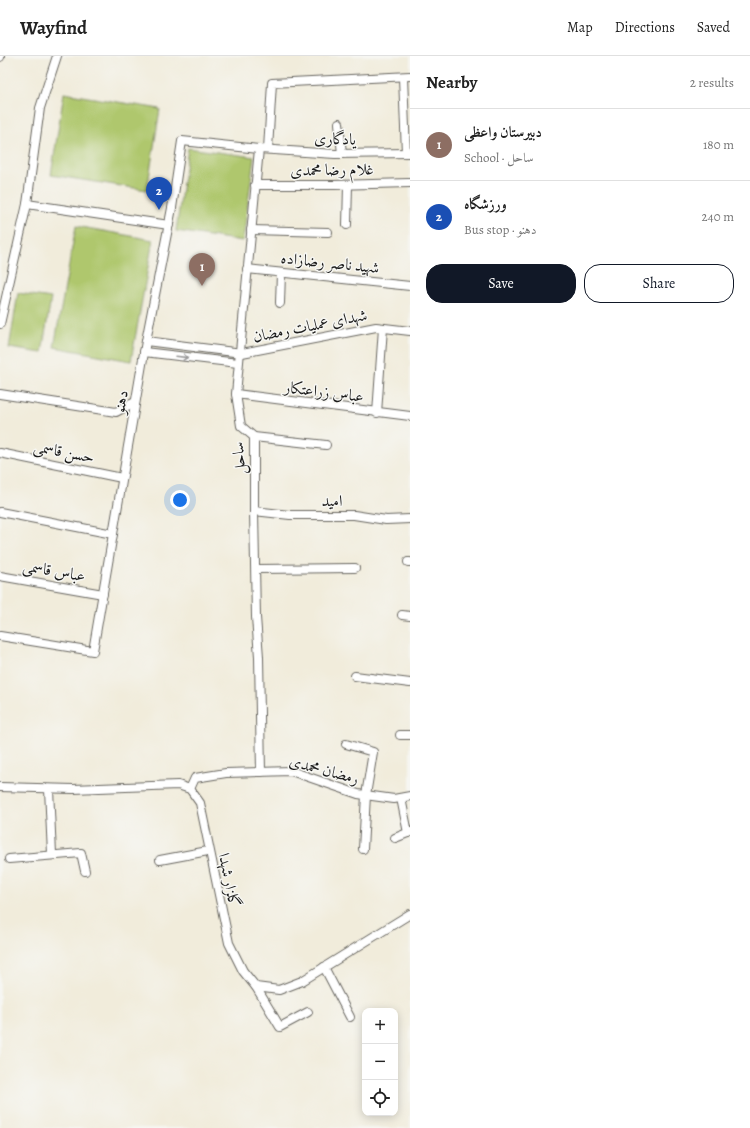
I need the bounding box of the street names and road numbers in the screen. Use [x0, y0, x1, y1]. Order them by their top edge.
street label: یادگاری [314, 127, 357, 151]
street label: غلام رضا محمدی [290, 158, 374, 185]
street label: شهید ناصر رضازاده [280, 247, 380, 279]
street label: شهدای عملیات رمضان [251, 304, 369, 348]
street label: عباس زراعتکار [281, 376, 365, 408]
street label: دهنو [108, 388, 134, 418]
street label: حسن قاسمی [32, 435, 96, 469]
street label: ساحل [227, 441, 251, 475]
street label: امید [321, 490, 343, 512]
street label: عباس قاسمی [21, 555, 87, 587]
street label: رمضان محمدی [287, 750, 361, 790]
street label: گلزار شهدا [213, 851, 245, 909]

